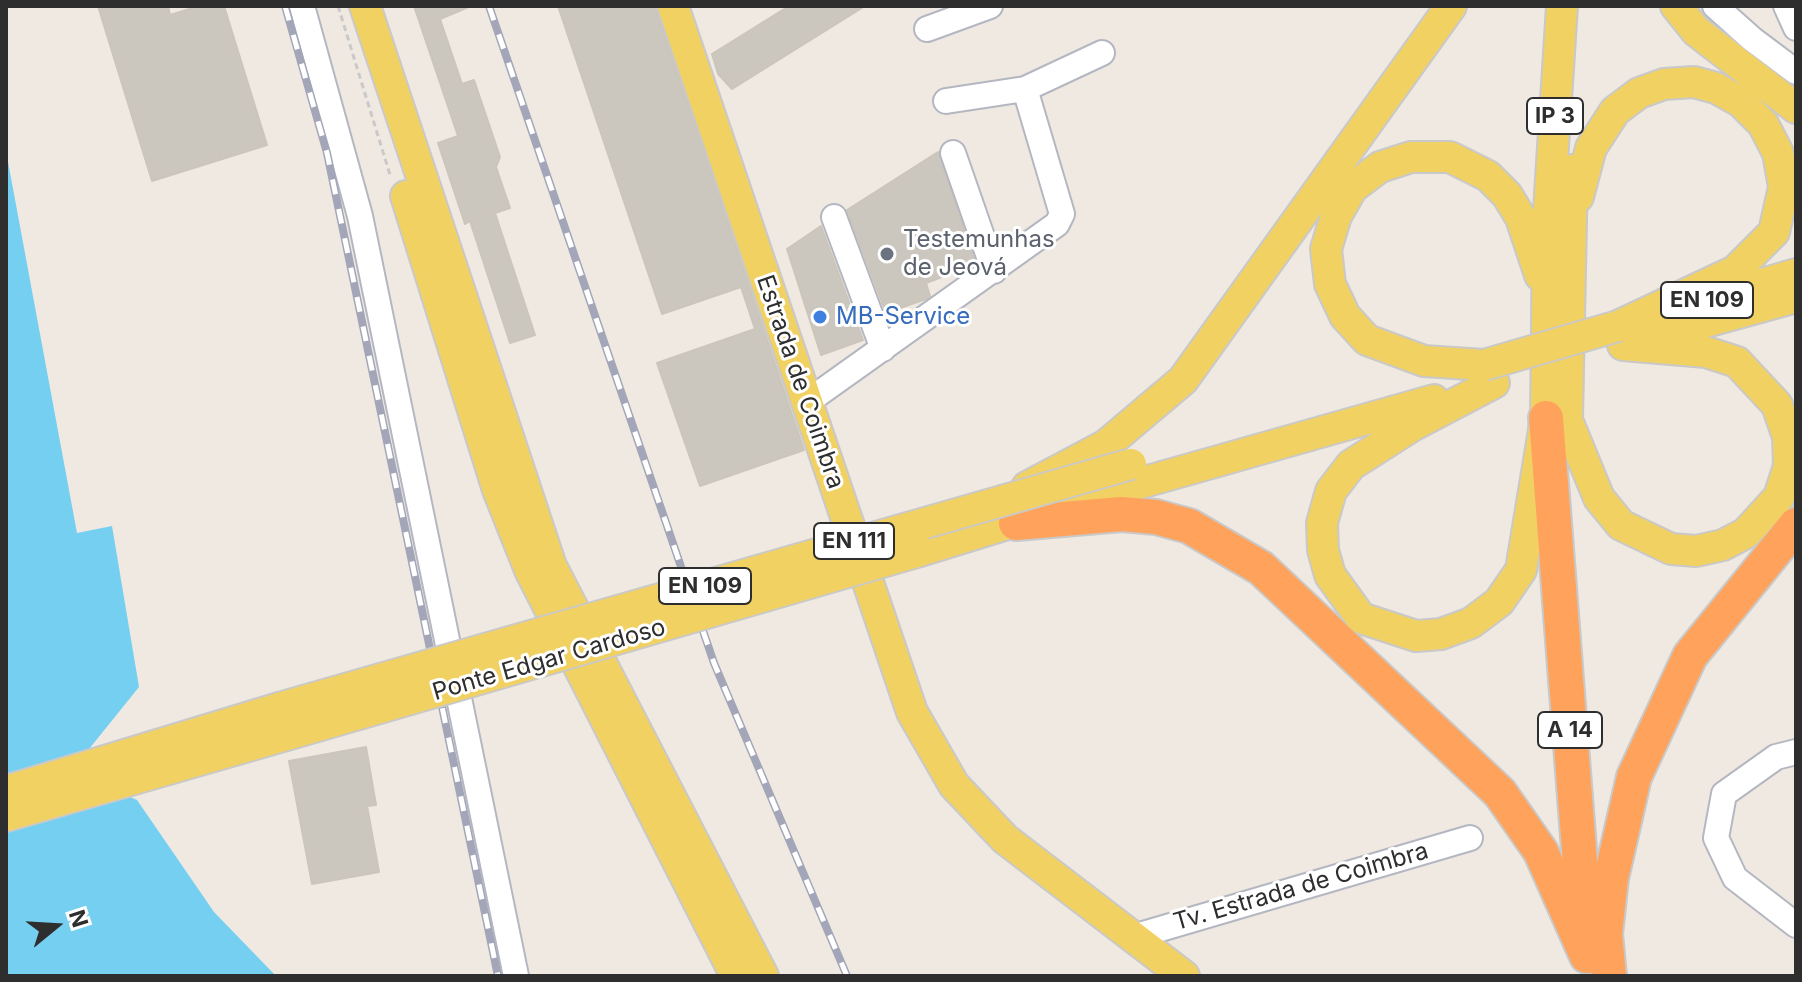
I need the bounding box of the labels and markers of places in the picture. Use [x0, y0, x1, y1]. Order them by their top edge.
place label: Testemunhas de Jeová [903, 226, 1055, 282]
marker: Testemunhas de Jeová [878, 245, 896, 263]
place label: MB-Service [836, 303, 970, 331]
marker: MB-Service [811, 308, 829, 326]

